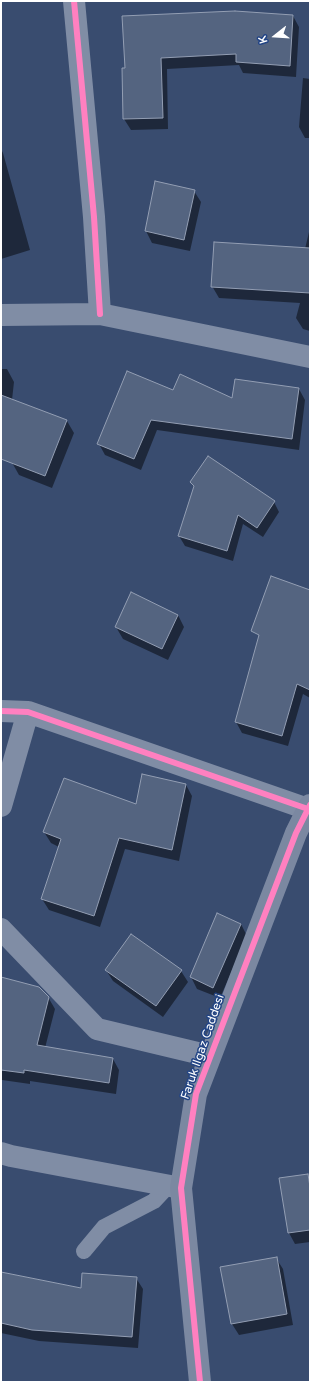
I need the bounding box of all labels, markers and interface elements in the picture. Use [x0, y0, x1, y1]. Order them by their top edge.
north arrow [255, 16, 295, 56]
text: K [256, 34, 270, 45]
street label: Faruk Ilgaz Caddesi [178, 993, 228, 1101]

